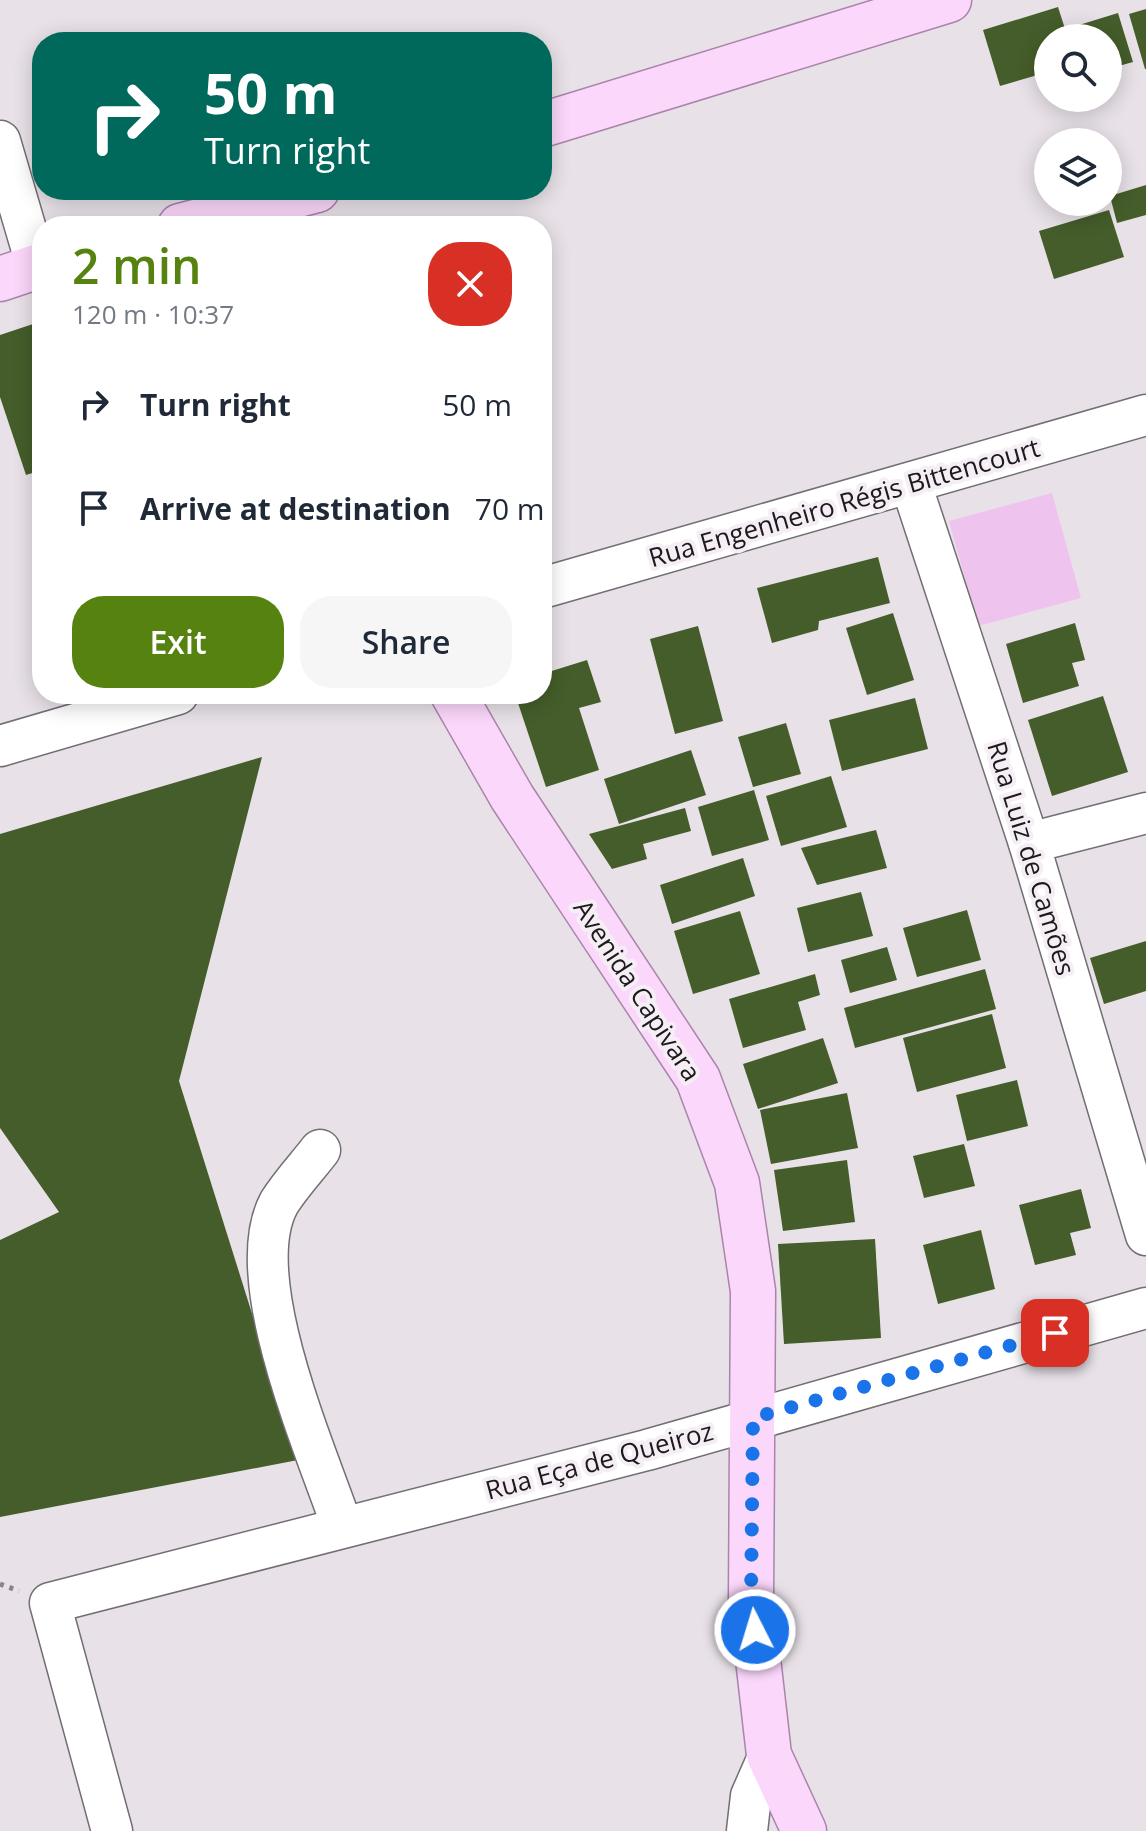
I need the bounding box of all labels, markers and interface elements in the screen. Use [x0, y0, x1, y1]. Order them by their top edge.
map controls [1034, 24, 1122, 216]
button: search [1034, 24, 1122, 112]
text: 50 m [204, 54, 338, 130]
icon: right [72, 64, 176, 168]
text: Turn right [204, 126, 370, 175]
button: layers [1034, 128, 1122, 216]
text: 2 min [72, 233, 202, 298]
button: close [428, 242, 512, 326]
text: 120 m · 10:37 [72, 296, 234, 332]
icon: right [72, 382, 116, 426]
text: Turn right [140, 384, 291, 425]
text: 50 m [442, 384, 512, 425]
street label: Rua Engenheiro Régis Bittencourt [644, 429, 1044, 575]
icon: arrive [72, 486, 116, 530]
text: Arrive at destination [140, 488, 451, 529]
text: 70 m [475, 488, 545, 529]
button: Exit [72, 596, 284, 688]
button: Share [300, 596, 512, 688]
street label: Rua Luiz de Camões [979, 737, 1085, 979]
street label: Avenida Capivara [566, 892, 710, 1088]
pin [1021, 1299, 1089, 1367]
icon: arrive [1033, 1311, 1077, 1355]
street label: Rua Eça de Queiroz [481, 1412, 717, 1508]
position arrow [713, 1588, 797, 1672]

